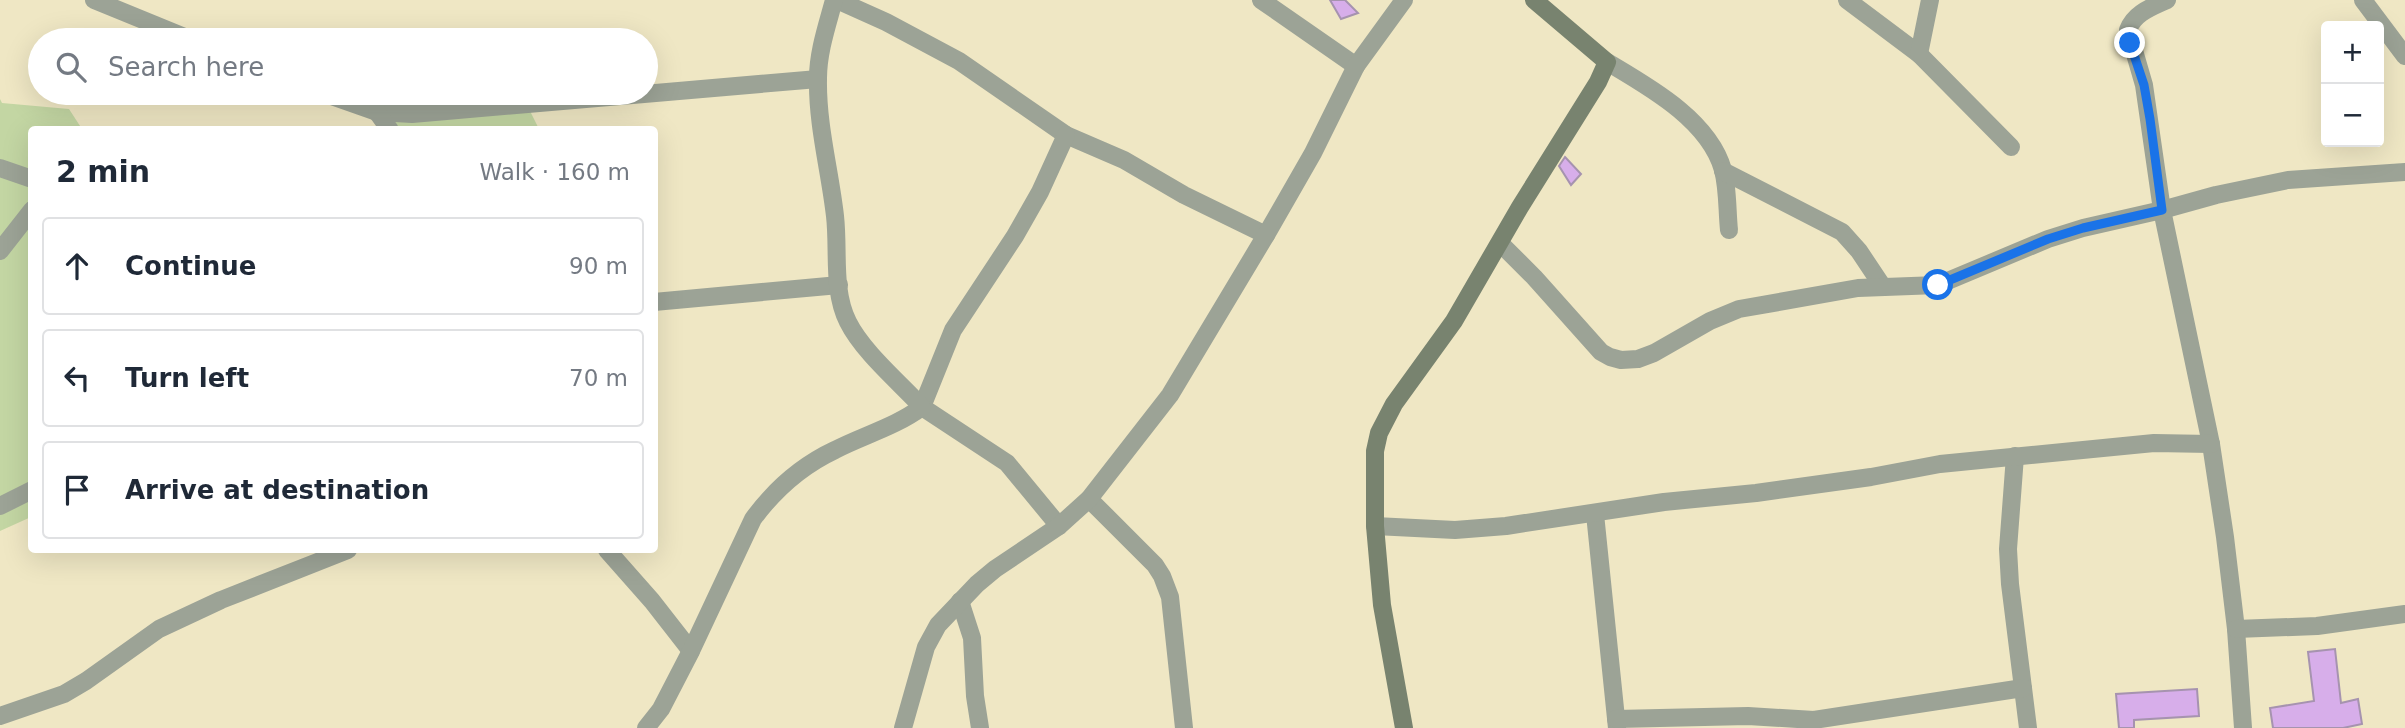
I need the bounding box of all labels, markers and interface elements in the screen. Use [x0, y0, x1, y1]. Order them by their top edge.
map controls [2321, 21, 2384, 147]
button: + [2321, 21, 2384, 84]
route end [2114, 27, 2145, 58]
search box [28, 28, 658, 105]
icon: search [52, 48, 90, 86]
text: Search here [108, 52, 264, 82]
button: − [2321, 84, 2384, 147]
text: 2 min [56, 154, 150, 189]
text: Walk · 160 m [479, 159, 630, 185]
icon: ahead [58, 247, 96, 285]
text: Continue [125, 251, 256, 281]
text: 90 m [569, 253, 628, 279]
route start [1922, 269, 1953, 300]
icon: left [58, 359, 96, 397]
text: Turn left [125, 363, 249, 393]
text: 70 m [569, 365, 628, 391]
icon: arrive [58, 471, 96, 509]
text: Arrive at destination [125, 475, 429, 505]

